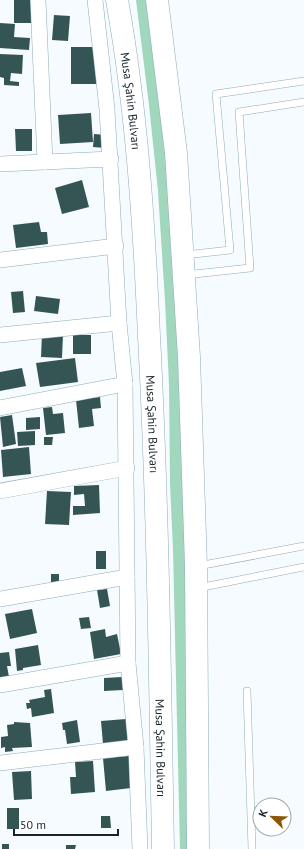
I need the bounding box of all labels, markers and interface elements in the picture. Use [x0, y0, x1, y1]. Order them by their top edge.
street label: Musa Şahin Bulvarı [118, 51, 144, 150]
street label: Musa Şahin Bulvarı [143, 375, 162, 473]
street label: Musa Şahin Bulvarı [153, 699, 170, 797]
north arrow [252, 797, 292, 837]
text: K [255, 807, 271, 819]
scale bar [14, 811, 118, 837]
text: 50 m [20, 817, 46, 832]

